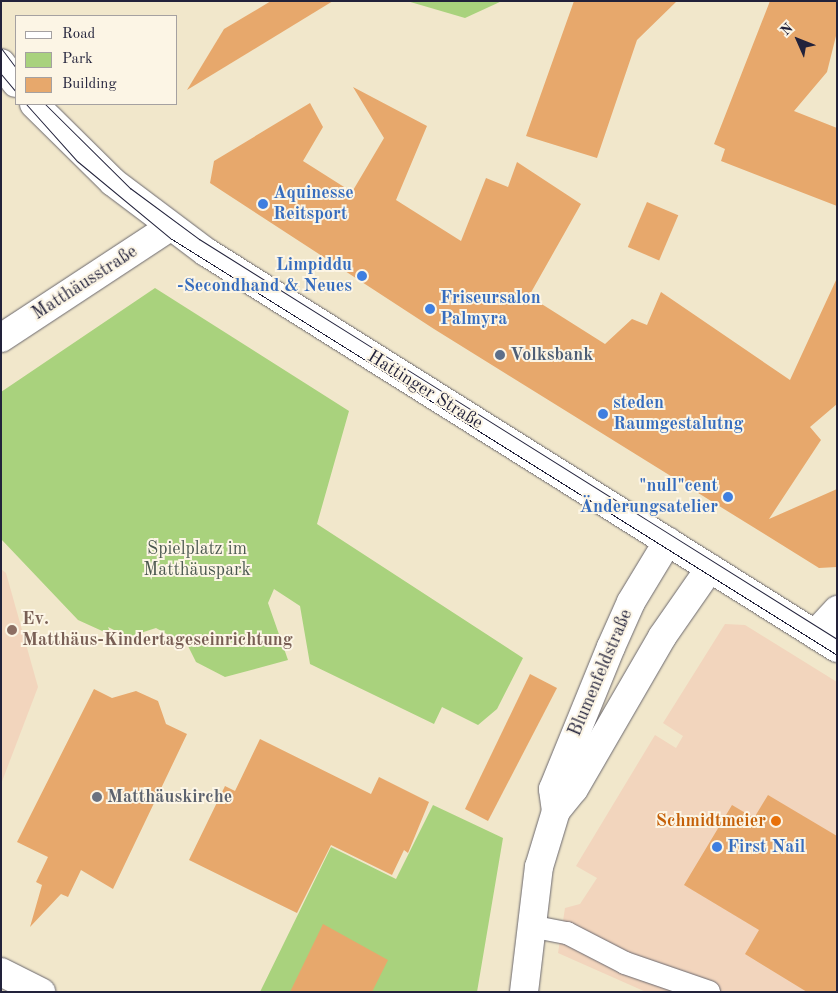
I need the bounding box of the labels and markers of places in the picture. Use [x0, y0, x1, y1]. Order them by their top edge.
place label: Aquinesse Reitsport [273, 183, 354, 225]
marker: Aquinesse Reitsport [257, 198, 269, 210]
place label: Limpiddu -Secondhand & Neues [177, 255, 352, 298]
marker: Limpiddu -Secondhand & Neues [356, 270, 368, 282]
place label: Friseursalon Palmyra [440, 288, 541, 330]
marker: Friseursalon Palmyra [424, 303, 436, 315]
place label: Volksbank [510, 344, 593, 366]
marker: Volksbank [494, 349, 506, 361]
place label: steden Raumgestalutng [613, 393, 743, 436]
marker: steden Raumgestalutng [597, 408, 609, 420]
place label: "null"cent Änderungsatelier [579, 476, 718, 518]
marker: "null"cent Änderungsatelier [722, 491, 734, 503]
place label: Ev. Matthäus-Kindertageseinrichtung [22, 609, 293, 652]
marker: Ev. Matthäus-Kindertageseinrichtung [6, 624, 18, 636]
place label: Matthäuskirche [107, 786, 232, 808]
marker: Matthäuskirche [91, 791, 103, 803]
place label: Schmidtmeier [656, 810, 766, 832]
marker: Schmidtmeier [770, 815, 782, 827]
place label: First Nail [727, 836, 805, 858]
marker: First Nail [711, 841, 723, 853]

